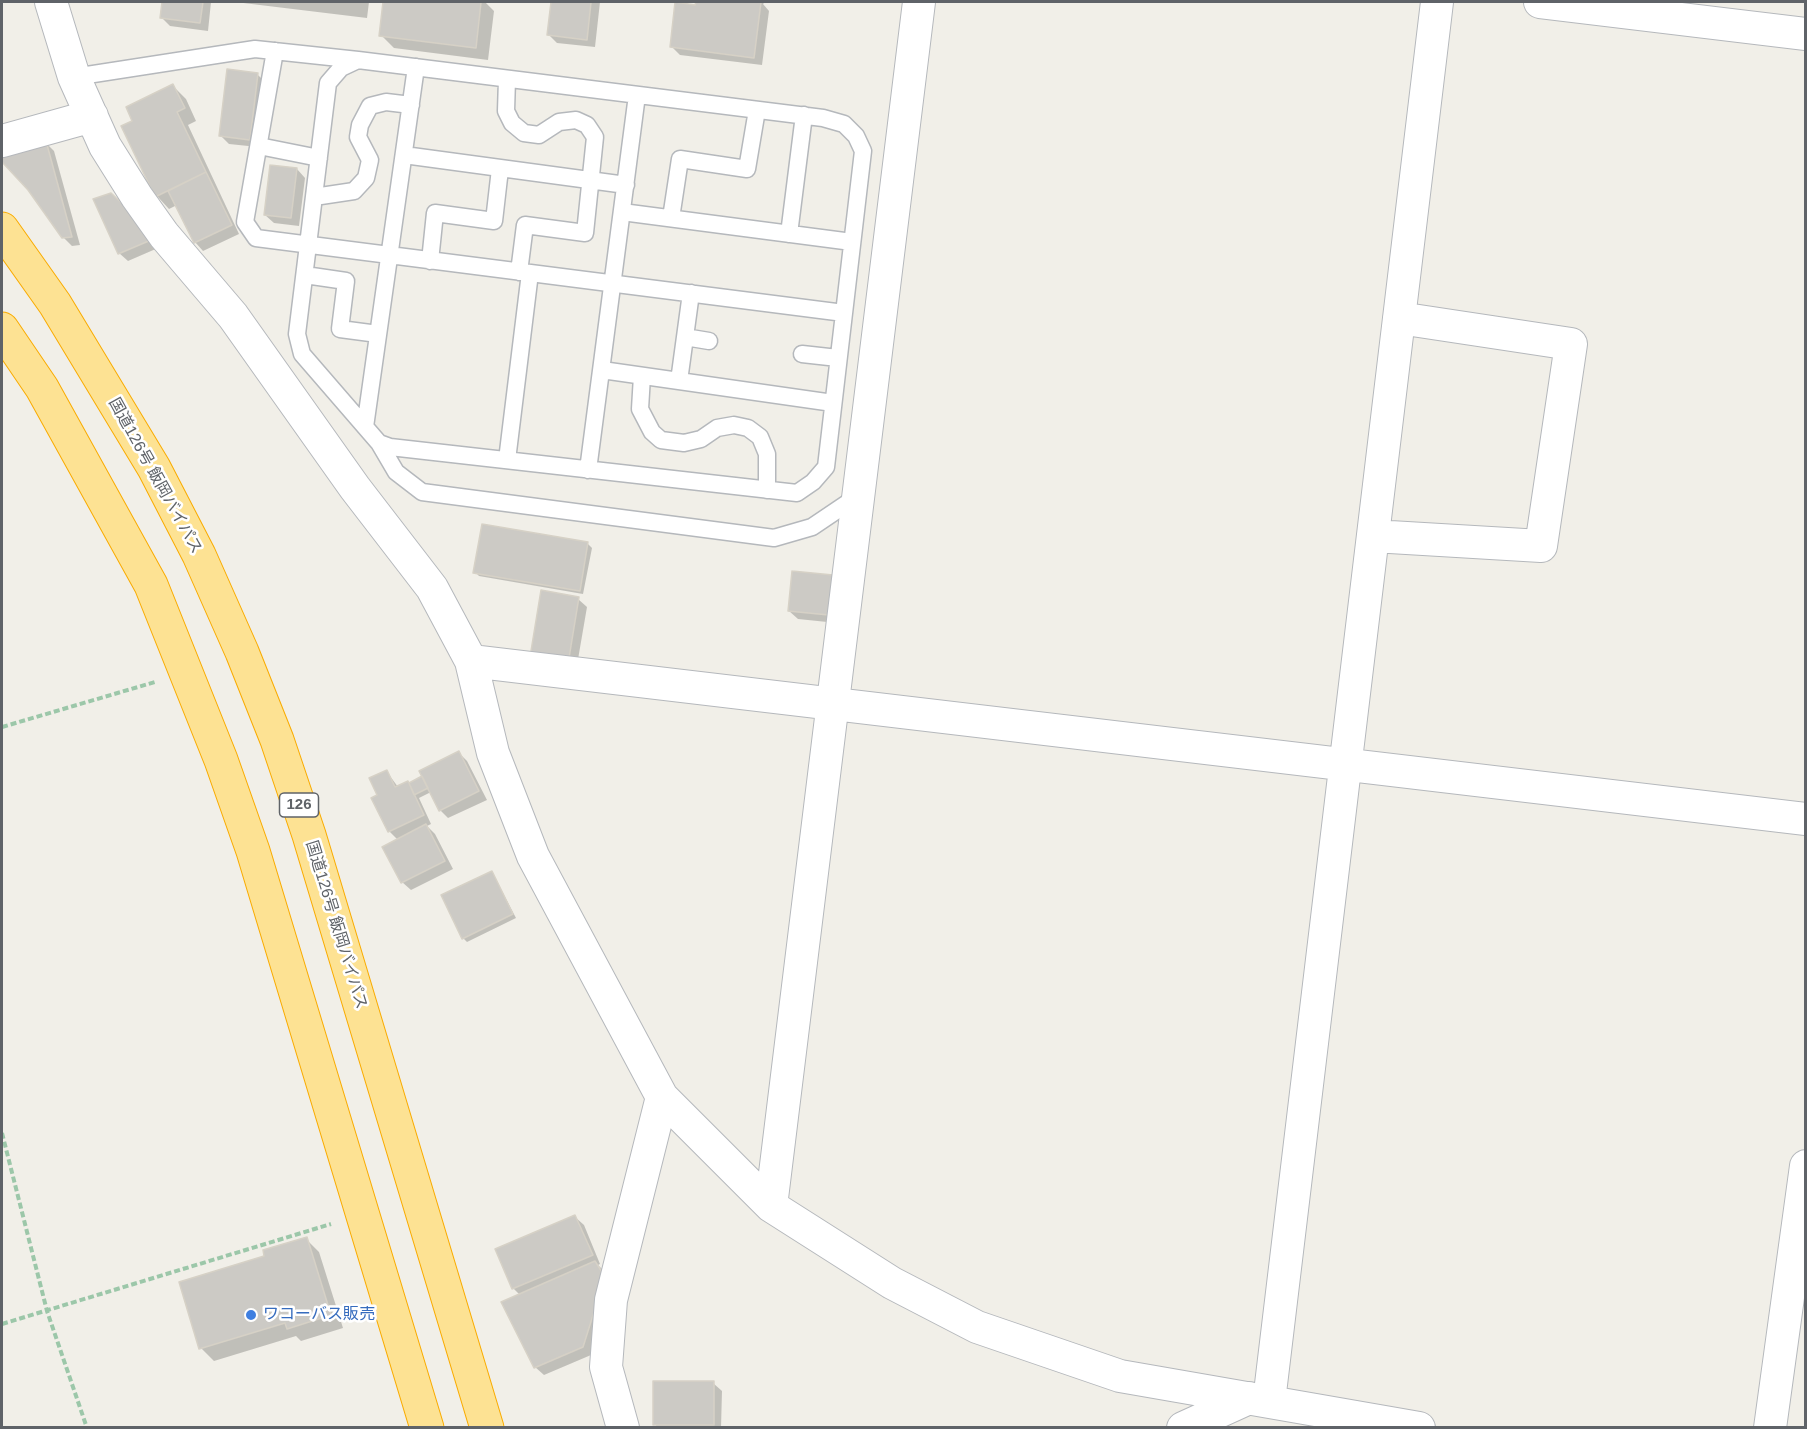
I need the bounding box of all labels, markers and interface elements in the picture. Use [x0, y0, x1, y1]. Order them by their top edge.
street label: 国道126号 飯岡バイパス [104, 395, 206, 557]
road number: 126 [280, 793, 318, 817]
street label: 国道126号 飯岡バイパス [301, 838, 371, 1012]
place label: ワコーバス販売 [263, 1305, 375, 1325]
marker: ワコーバス販売 [244, 1308, 258, 1322]

